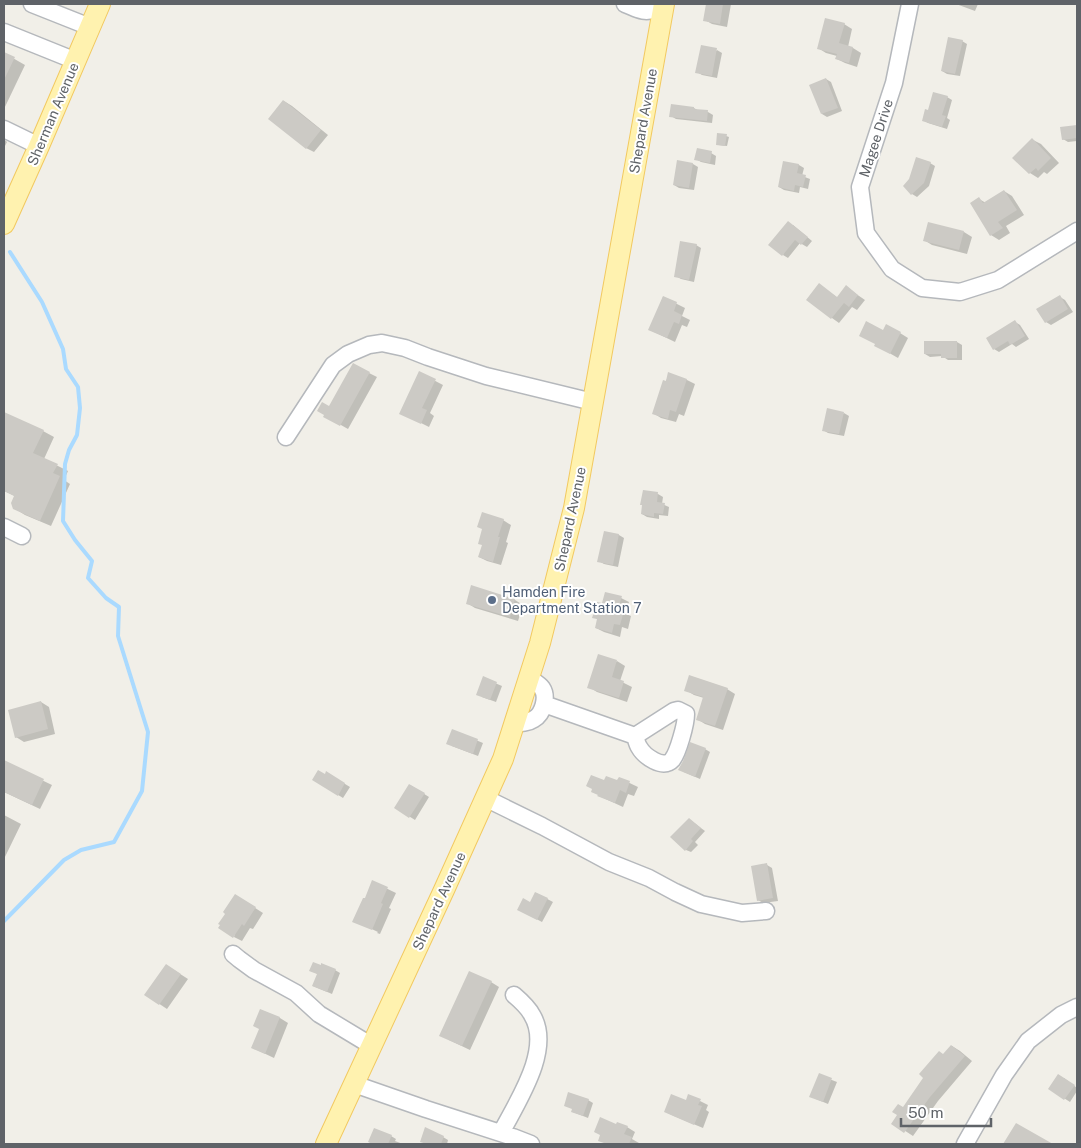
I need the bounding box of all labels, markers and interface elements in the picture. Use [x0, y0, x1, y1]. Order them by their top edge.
street label: Sherman Avenue [24, 60, 82, 168]
street label: Shepard Avenue [626, 67, 660, 175]
street label: Magee Drive [856, 97, 896, 179]
street label: Shepard Avenue [551, 465, 589, 573]
place label: Hamden Fire Department Station 7 [502, 584, 642, 616]
marker: Hamden Fire Department Station 7 [486, 594, 498, 606]
street label: Shepard Avenue [409, 849, 469, 953]
scale bar [901, 1096, 991, 1128]
text: 50 m [908, 1104, 943, 1121]

